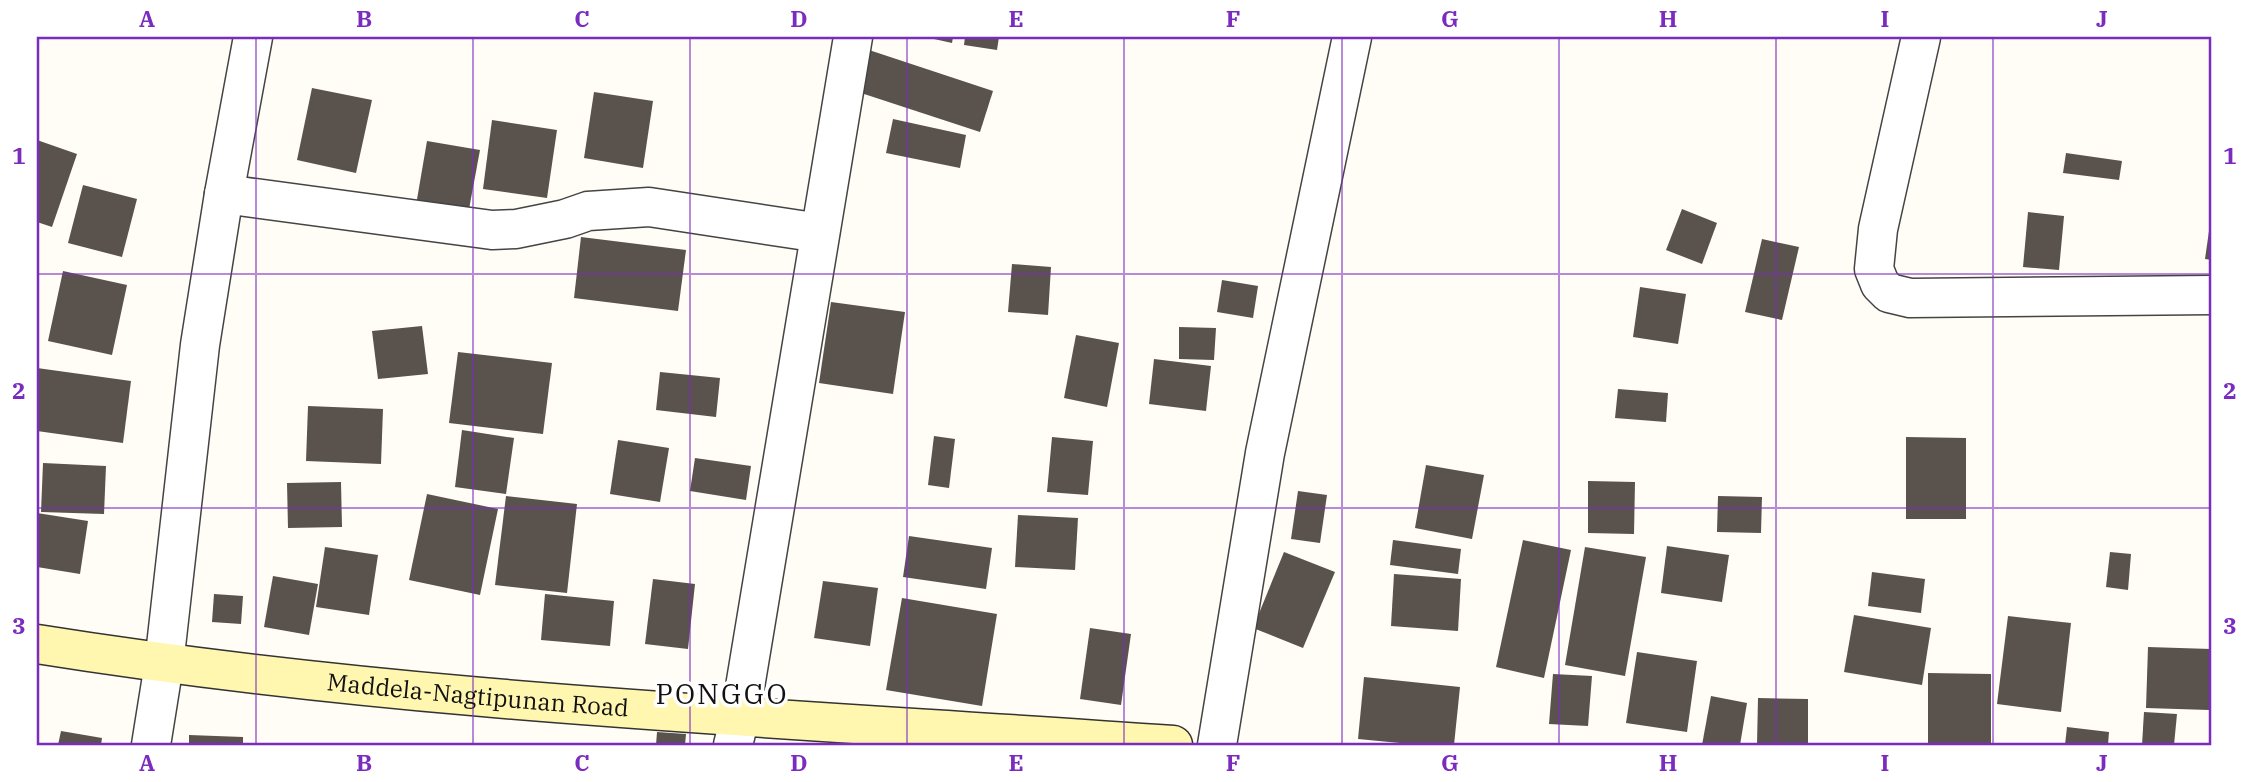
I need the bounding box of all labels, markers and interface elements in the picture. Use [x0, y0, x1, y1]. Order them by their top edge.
text: A [139, 3, 155, 33]
text: B [356, 3, 372, 33]
text: C [574, 3, 590, 33]
text: D [790, 3, 808, 33]
text: E [1008, 3, 1024, 33]
text: F [1226, 3, 1240, 33]
text: G [1441, 3, 1459, 33]
text: H [1659, 3, 1677, 33]
text: I [1881, 3, 1889, 33]
text: J [2096, 3, 2108, 33]
text: 1 [12, 140, 26, 170]
text: 1 [2223, 140, 2237, 170]
text: 2 [12, 375, 26, 405]
text: 2 [2223, 375, 2237, 405]
text: 3 [12, 610, 26, 640]
text: 3 [2223, 610, 2237, 640]
street label: Maddela-Nagtipunan Road [326, 665, 630, 724]
district label: PONGGO [656, 675, 788, 712]
text: A [139, 747, 155, 777]
text: B [356, 747, 372, 777]
text: C [574, 747, 590, 777]
text: D [790, 747, 808, 777]
text: E [1008, 747, 1024, 777]
text: F [1226, 747, 1240, 777]
text: G [1441, 747, 1459, 777]
text: H [1659, 747, 1677, 777]
text: I [1881, 747, 1889, 777]
text: J [2096, 747, 2108, 777]

